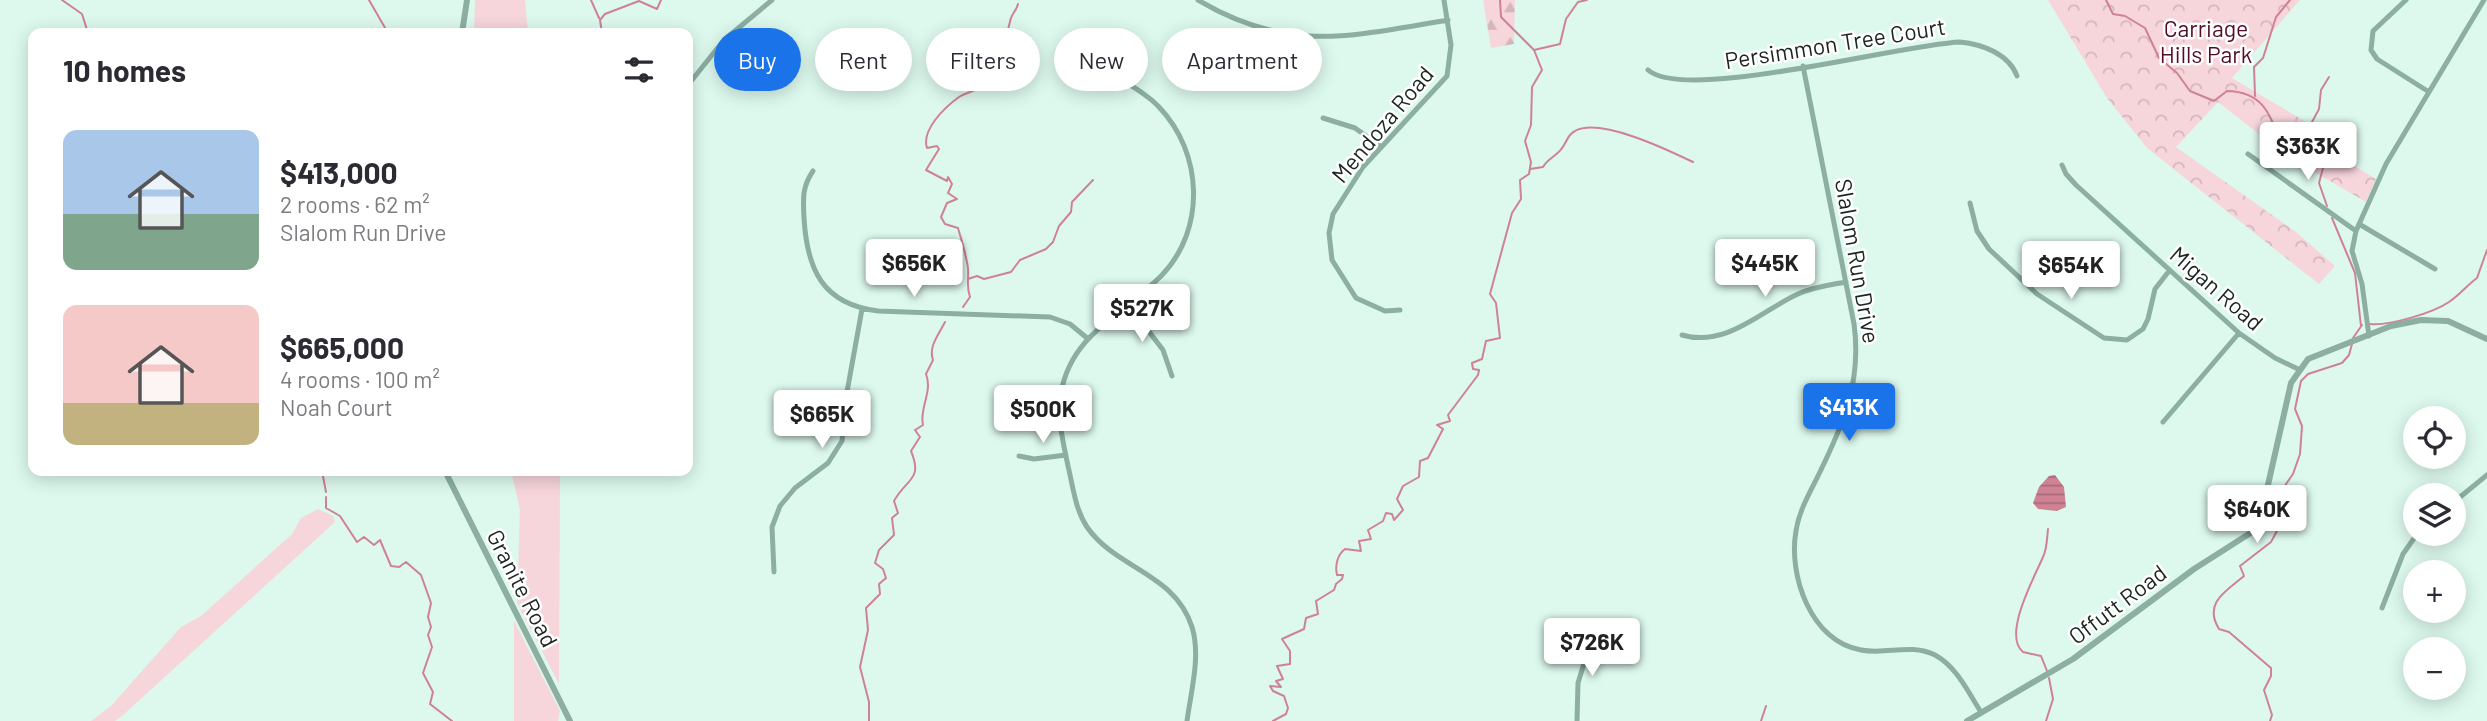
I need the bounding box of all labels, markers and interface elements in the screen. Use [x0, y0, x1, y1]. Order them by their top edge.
street label: Persimmon Tree Court [1723, 12, 1947, 74]
park label: Carriage Hills Park [2160, 14, 2252, 68]
chip: Buy [714, 28, 801, 91]
chip: Rent [815, 28, 912, 91]
chip: Filters [926, 28, 1040, 91]
chip: New [1054, 28, 1148, 91]
chip: Apartment [1162, 28, 1322, 91]
icon: filters [620, 51, 658, 89]
text: 10 homes [63, 52, 186, 88]
street label: Mendoza Road [1325, 60, 1439, 188]
pin: $363K [2259, 122, 2357, 182]
text: $363K [2276, 131, 2340, 159]
text: $413,000 [280, 154, 398, 190]
icon: home [119, 158, 203, 242]
street label: Slalom Run Drive [1830, 177, 1886, 345]
text: 2 rooms · 62 m² [280, 190, 430, 218]
text: Slalom Run Drive [280, 218, 447, 246]
pin: $656K [865, 240, 963, 299]
pin: $445K [1716, 240, 1814, 299]
street label: Migan Road [2165, 240, 2269, 336]
pin: $654K [2022, 242, 2120, 301]
text: $656K [882, 248, 946, 276]
text: $445K [1731, 248, 1799, 276]
text: $654K [2038, 250, 2104, 278]
pin: $527K [1093, 284, 1191, 344]
text: $527K [1110, 293, 1174, 321]
text: $665,000 [280, 329, 404, 365]
icon: home [119, 333, 203, 417]
text: 4 rooms · 100 m² [280, 365, 440, 393]
pin: $413K [1800, 384, 1898, 443]
pin: $500K [994, 386, 1092, 445]
pin: $665K [773, 391, 871, 450]
text: $413K [1819, 392, 1879, 420]
text: Noah Court [280, 393, 393, 421]
text: $500K [1010, 394, 1076, 422]
text: $665K [790, 399, 854, 427]
map controls [2403, 406, 2466, 700]
button: locate [2403, 406, 2466, 469]
button: layers [2403, 483, 2466, 546]
pin: $640K [2208, 486, 2306, 545]
text: $640K [2224, 494, 2290, 522]
street label: Granite Road [481, 525, 565, 651]
street label: Offutt Road [2063, 558, 2171, 650]
button: + [2403, 560, 2466, 623]
pin: $726K [1543, 618, 1641, 678]
text: $726K [1560, 627, 1624, 655]
button: − [2403, 637, 2466, 700]

